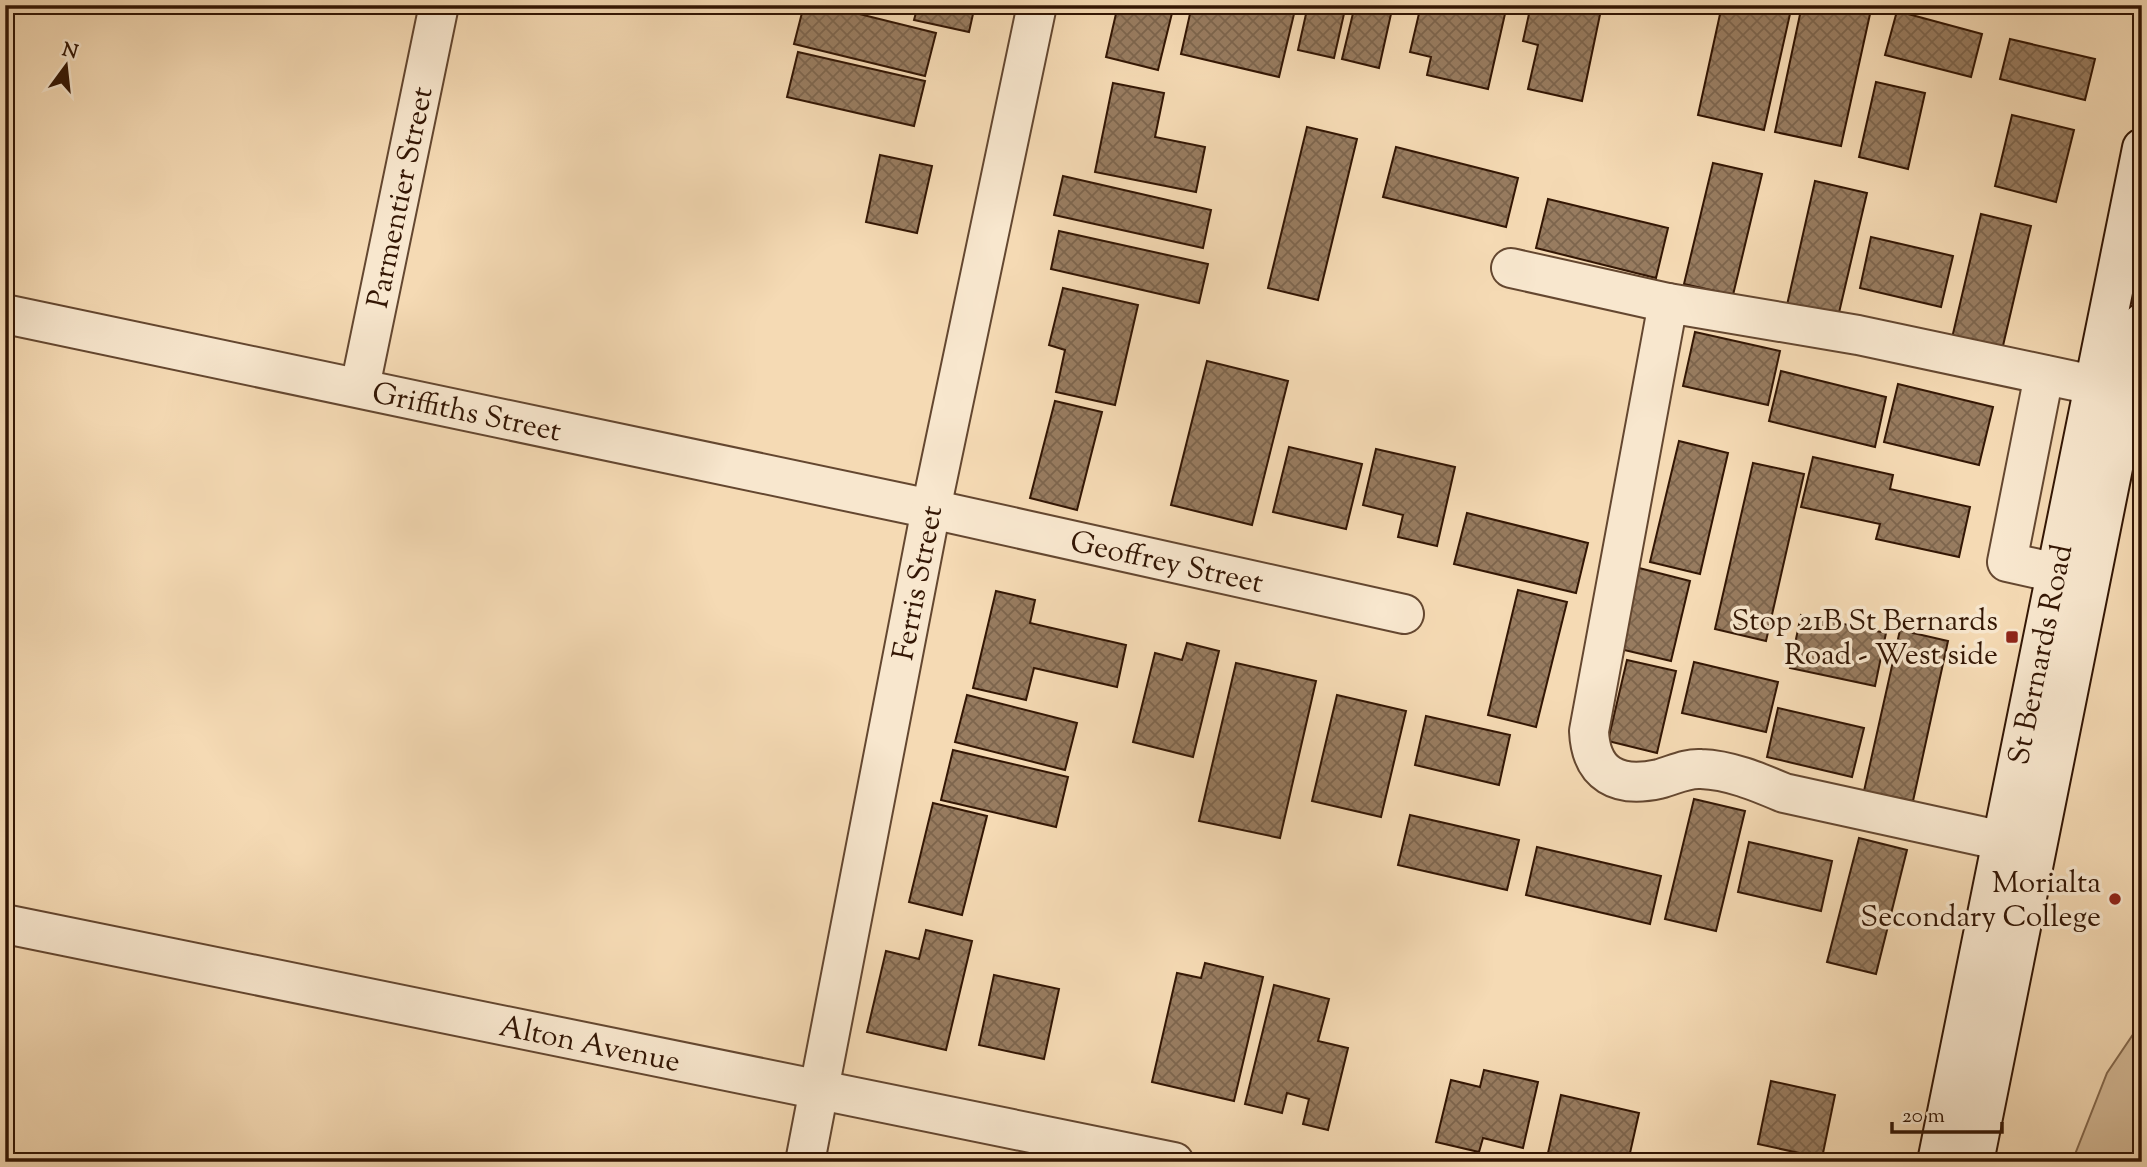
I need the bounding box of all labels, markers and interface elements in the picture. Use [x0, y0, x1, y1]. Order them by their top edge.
north arrow [32, 32, 102, 102]
text: N [59, 37, 81, 67]
street label: Parmentier Street [358, 83, 446, 312]
street label: Griffiths Street [368, 373, 565, 455]
street label: Ferris Street [883, 502, 955, 664]
street label: Geoffrey Street [1066, 522, 1267, 606]
street label: St Bernards Road [1999, 541, 2085, 769]
place label: Stop 21B St Bernards Road - West side [1731, 601, 1998, 678]
marker: Stop 21B St Bernards Road - West side [2004, 629, 2020, 645]
place label: Morialta Secondary College [1860, 863, 2101, 940]
marker: Morialta Secondary College [2107, 891, 2123, 907]
street label: Alton Avenue [495, 1006, 684, 1085]
scale bar [1892, 1090, 2002, 1134]
text: 20 m [1902, 1102, 1945, 1132]

